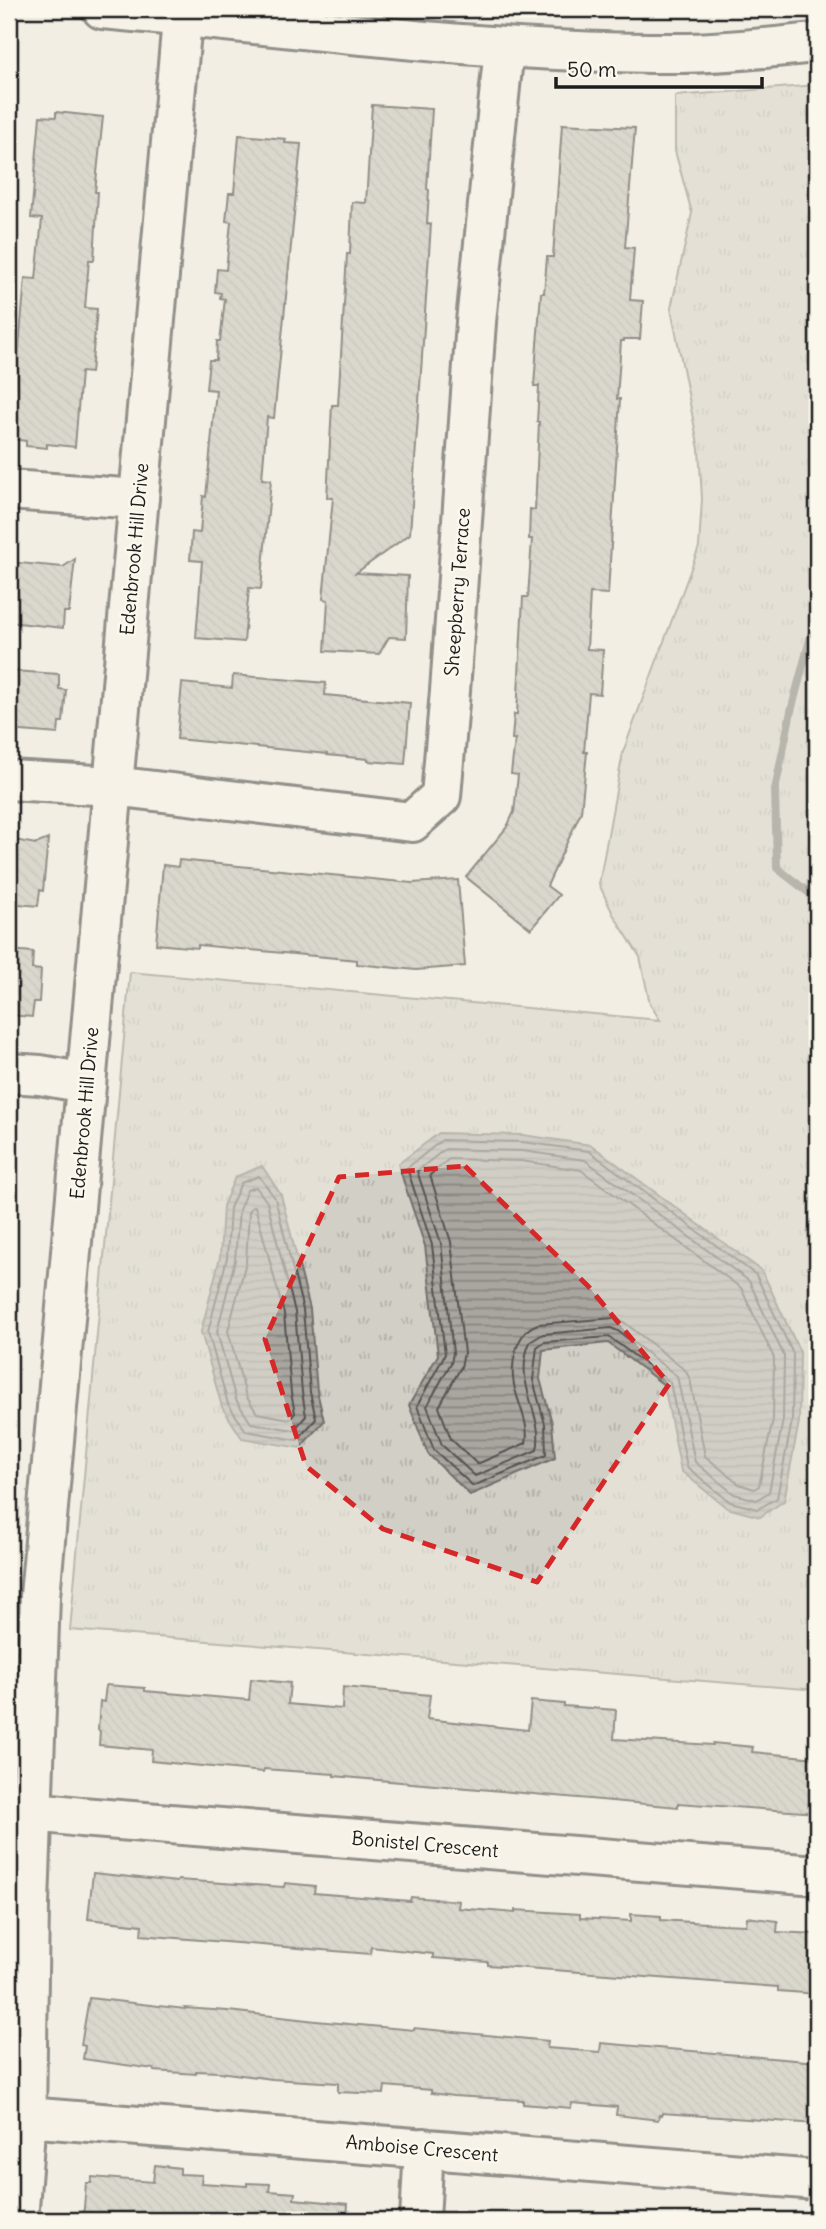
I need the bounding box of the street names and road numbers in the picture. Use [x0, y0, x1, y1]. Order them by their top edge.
street label: Edenbrook Hill Drive [115, 462, 153, 636]
street label: Sheepberry Terrace [439, 507, 475, 677]
street label: Edenbrook Hill Drive [65, 1026, 103, 1200]
street label: Bonistel Crescent [350, 1826, 500, 1862]
street label: Amboise Crescent [345, 2129, 499, 2167]

